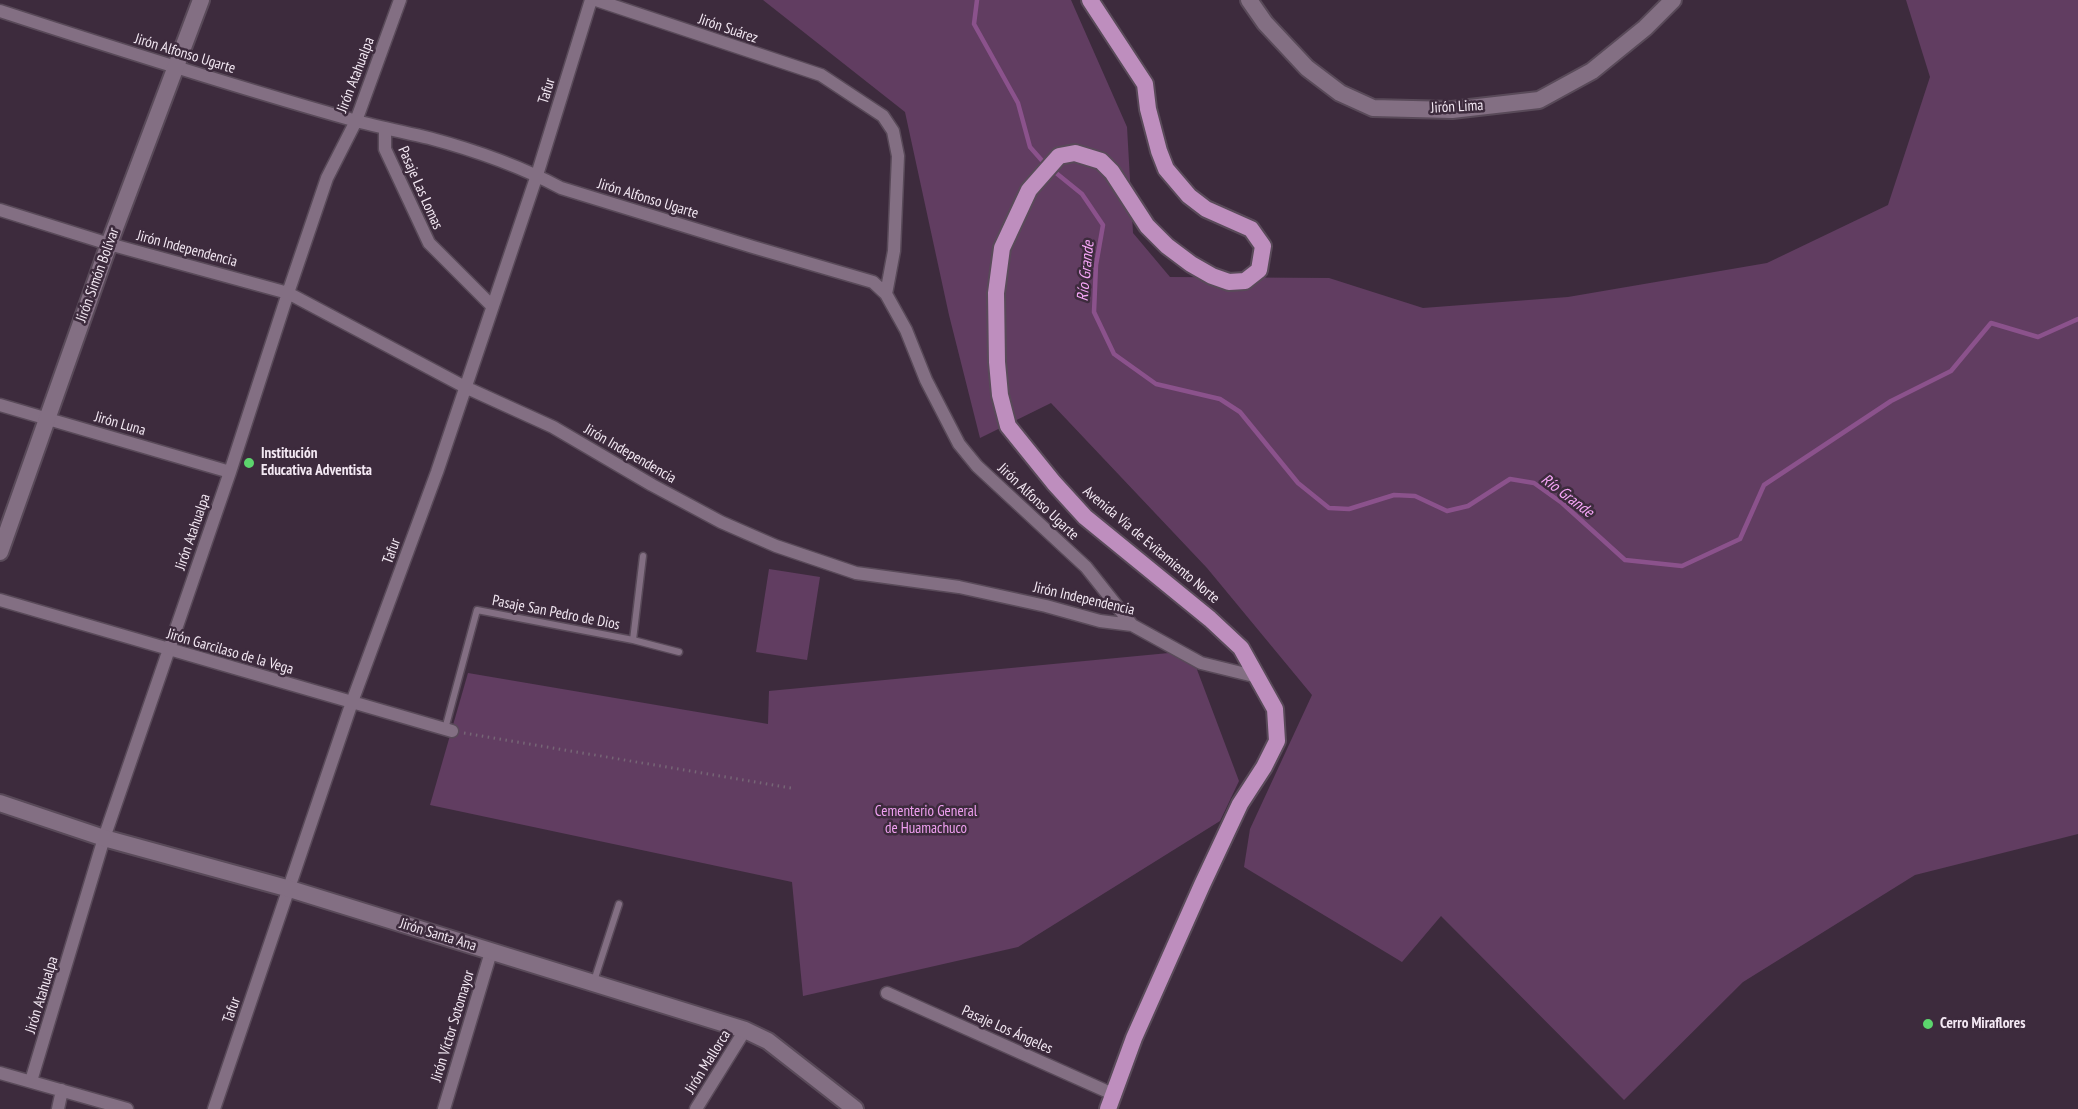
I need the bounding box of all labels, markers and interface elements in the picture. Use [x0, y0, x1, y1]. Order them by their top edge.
street label: Jirón Suárez [696, 10, 760, 48]
street label: Jirón Alfonso Ugarte [132, 30, 238, 78]
street label: Jirón Atahualpa [333, 35, 379, 115]
street label: Tafur [535, 76, 559, 106]
street label: Jirón Lima [1430, 97, 1484, 117]
street label: Pasaje Las Lomas [394, 144, 446, 232]
street label: Jirón Alfonso Ugarte [595, 175, 701, 223]
street label: Jirón Simón Bolívar [73, 225, 123, 325]
street label: Jirón Independencia [135, 227, 239, 271]
water label: Río Grande [1073, 240, 1099, 302]
street label: Jirón Luna [92, 408, 148, 440]
street label: Jirón Independencia [581, 420, 679, 488]
place label: Institución Educativa Adventista [261, 445, 372, 480]
marker: Institución Educativa Adventista [242, 456, 256, 470]
street label: Jirón Alfonso Ugarte [994, 460, 1082, 544]
water label: Río Grande [1537, 470, 1597, 522]
street label: Avenida Vía de Evitamiento Norte [1079, 482, 1223, 608]
street label: Jirón Atahualpa [172, 492, 214, 572]
street label: Tafur [379, 536, 405, 566]
street label: Jirón Independencia [1032, 579, 1136, 619]
street label: Pasaje San Pedro de Dios [491, 592, 621, 634]
street label: Jirón Garcilaso de la Vega [165, 625, 295, 679]
park label: Cementerio General de Huamachuco [875, 803, 977, 838]
street label: Jirón Santa Ana [397, 915, 479, 955]
street label: Jirón Atahualpa [22, 954, 62, 1036]
street label: Jirón Víctor Sotomayor [428, 968, 478, 1084]
street label: Tafur [219, 995, 245, 1025]
street label: Pasaje Los Ángeles [959, 1002, 1055, 1058]
place label: Cerro Miraflores [1940, 1015, 2025, 1033]
marker: Cerro Miraflores [1921, 1017, 1935, 1031]
street label: Jirón Mallorca [681, 1027, 735, 1097]

